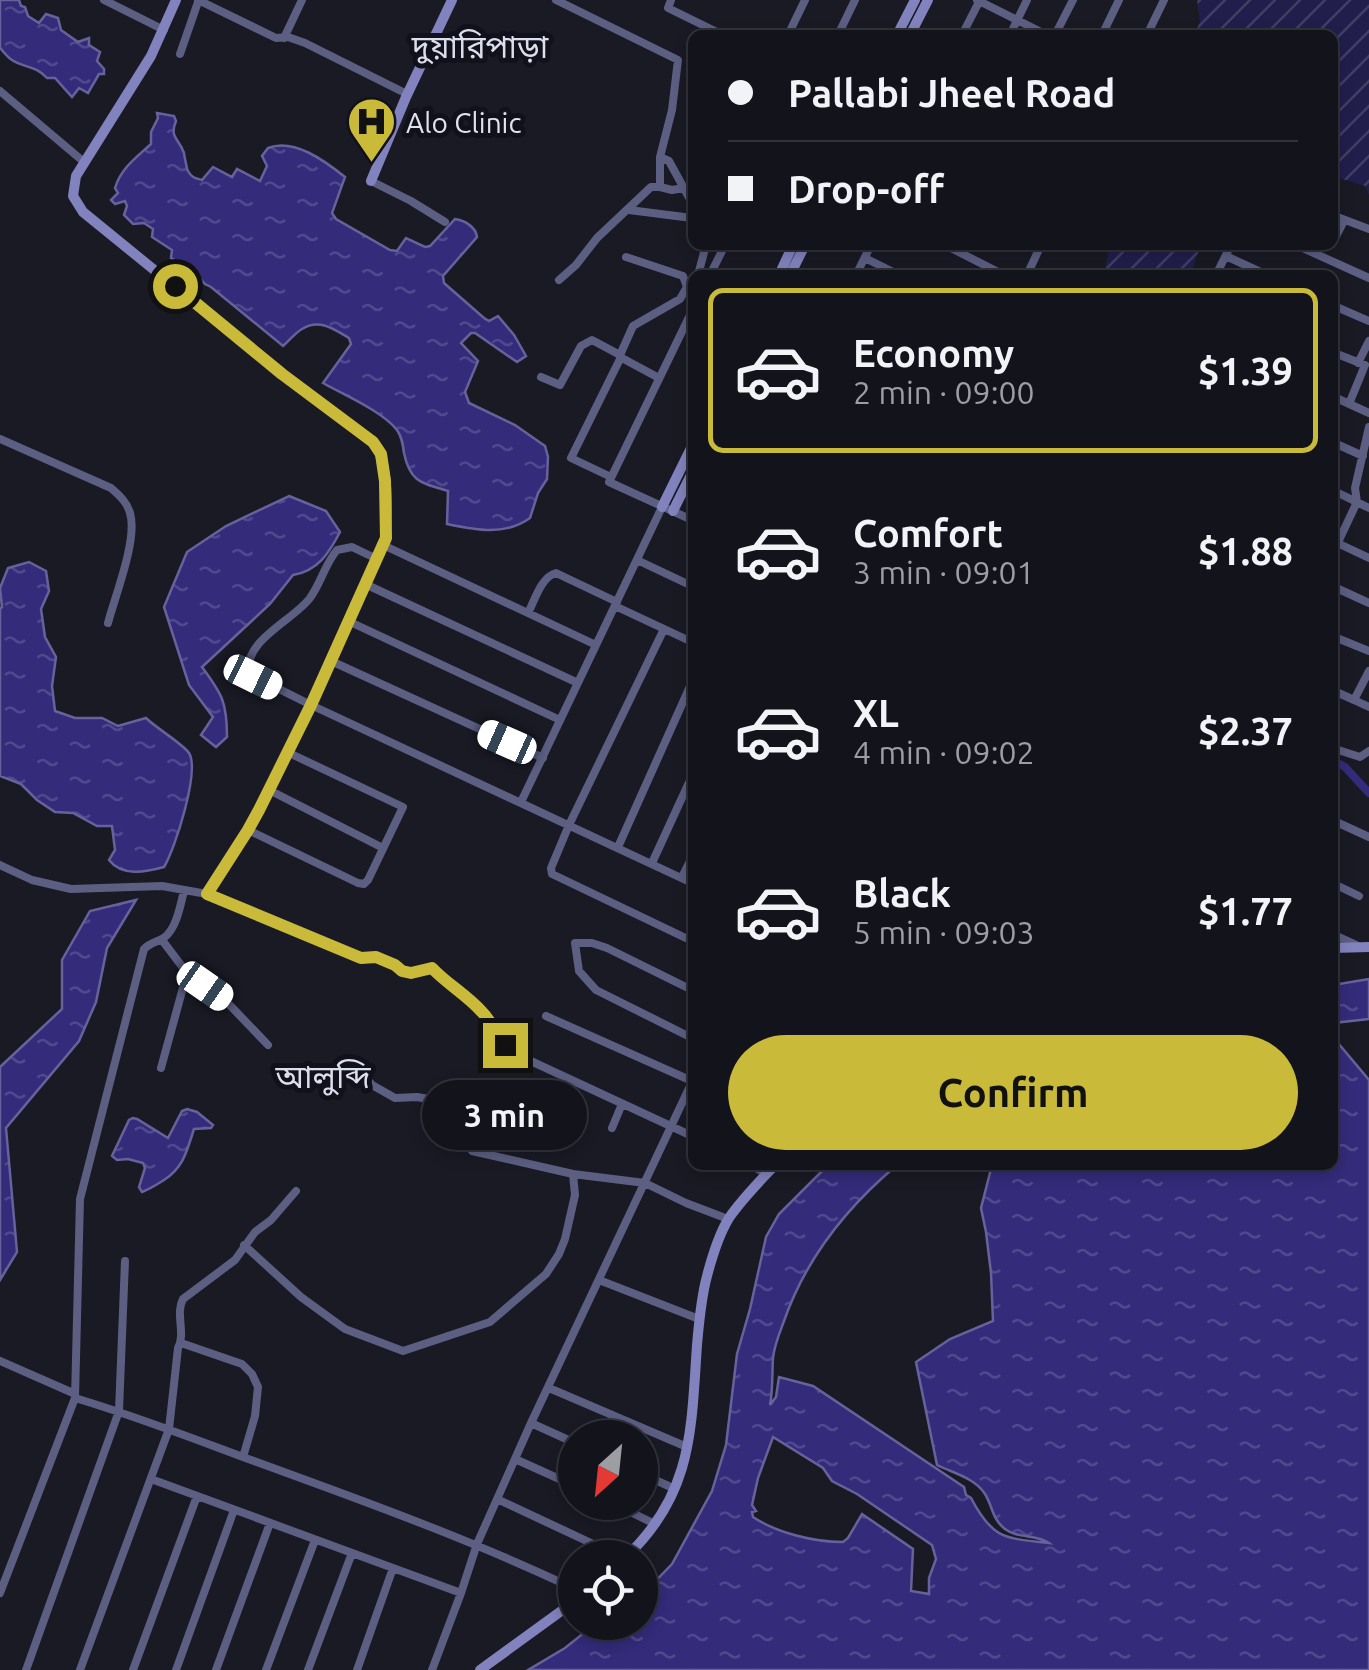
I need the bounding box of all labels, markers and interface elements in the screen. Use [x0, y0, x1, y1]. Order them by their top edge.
district label: দুয়ারিপাড়া [411, 28, 549, 65]
text: Pallabi Jheel Road [788, 72, 1115, 114]
hospital icon: Alo Clinic [345, 96, 397, 164]
place label: Alo Clinic [406, 107, 521, 138]
text: Drop-off [788, 168, 944, 210]
route start [153, 264, 198, 309]
icon: car [733, 326, 823, 416]
text: Economy [853, 332, 1014, 374]
text: $1.39 [1198, 350, 1293, 392]
text: 2 min · 09:00 [853, 374, 1035, 410]
icon: car [733, 506, 823, 596]
text: Comfort [853, 512, 1003, 554]
text: $1.88 [1198, 530, 1293, 572]
text: 3 min · 09:01 [853, 554, 1035, 590]
car [219, 650, 287, 704]
icon: car [733, 686, 823, 776]
text: XL [853, 692, 899, 734]
text: $2.37 [1198, 710, 1293, 752]
car [473, 716, 541, 768]
text: 4 min · 09:02 [853, 734, 1035, 770]
icon: car [733, 866, 823, 956]
text: Black [853, 872, 951, 914]
text: $1.77 [1198, 890, 1293, 932]
text: 5 min · 09:03 [853, 914, 1035, 950]
car [172, 957, 238, 1015]
route end [483, 1023, 528, 1068]
button: Confirm [728, 1035, 1298, 1150]
district label: আলুব্দি [274, 1058, 371, 1096]
callout: 3 min [422, 1080, 588, 1150]
text: 3 min [464, 1097, 545, 1133]
north arrow [558, 1420, 658, 1520]
map controls [558, 1420, 658, 1640]
button: locate [558, 1540, 658, 1640]

